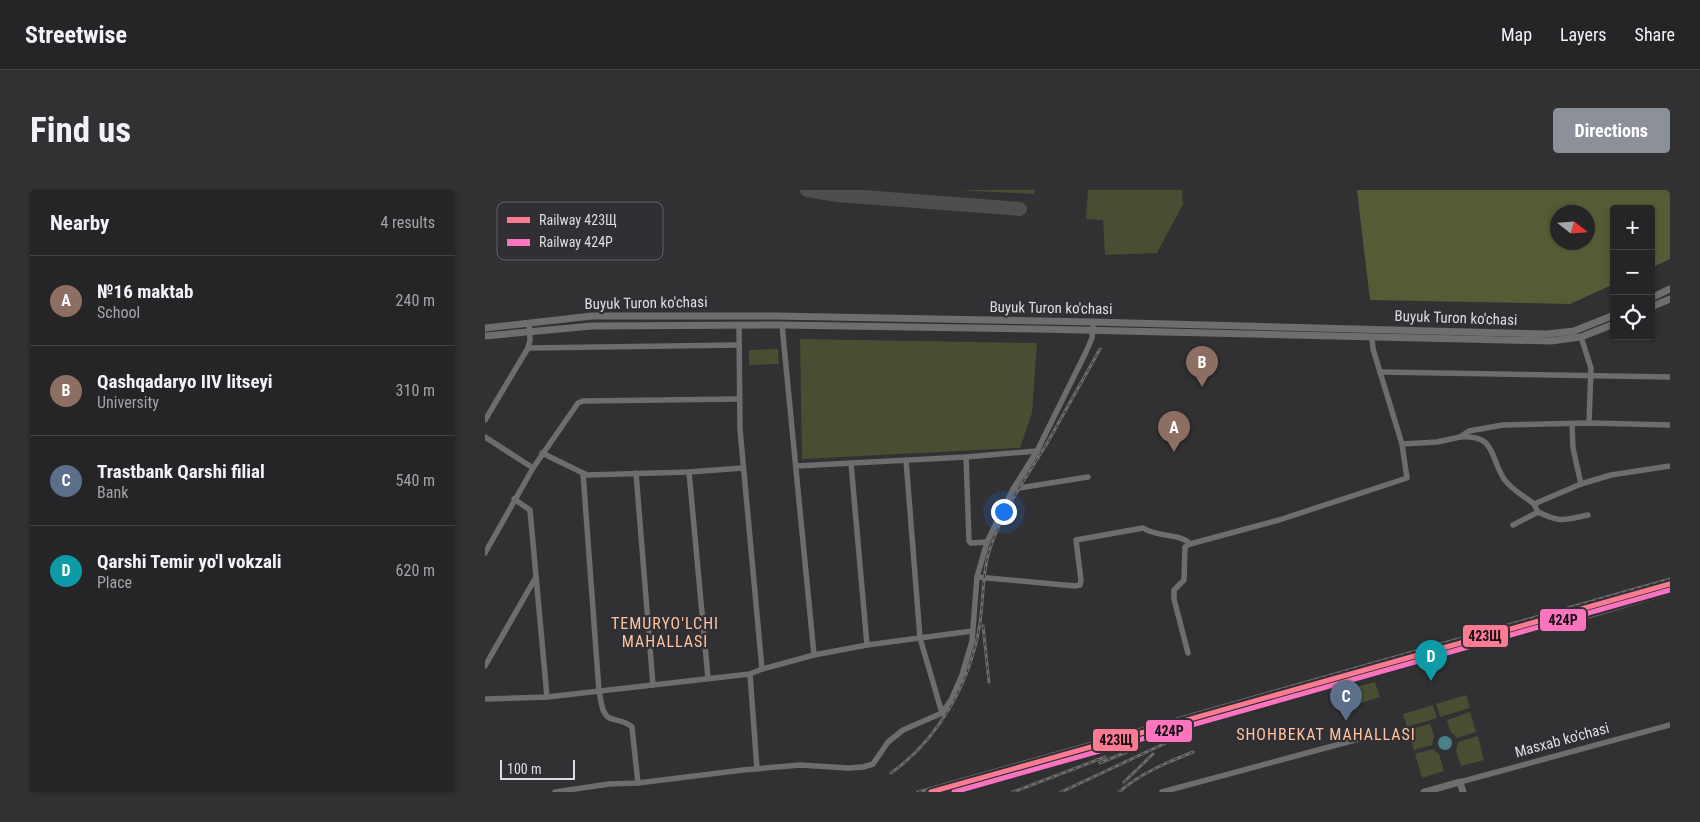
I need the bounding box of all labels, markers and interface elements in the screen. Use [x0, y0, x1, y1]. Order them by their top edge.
text: Streetwise [25, 21, 127, 49]
text: Map [1501, 24, 1532, 45]
text: Layers [1560, 24, 1607, 45]
text: Share [1635, 24, 1675, 45]
button: Directions [1553, 108, 1670, 153]
text: Find us [30, 110, 131, 151]
legend [497, 202, 663, 260]
north arrow [1550, 205, 1595, 250]
map controls [1610, 205, 1655, 340]
button: + [1610, 205, 1655, 250]
text: Nearby [50, 211, 109, 235]
text: Railway 423Щ [539, 212, 617, 228]
text: 4 results [380, 213, 435, 232]
text: Railway 424Р [539, 234, 613, 250]
button: − [1610, 250, 1655, 295]
text: №16 maktab [97, 280, 193, 303]
text: A [61, 291, 71, 310]
text: 240 m [396, 291, 435, 310]
street label: Buyuk Turon ko'chasi [584, 293, 708, 313]
button: locate [1610, 295, 1655, 340]
street label: Buyuk Turon ko'chasi [989, 298, 1113, 318]
text: School [97, 303, 140, 322]
street label: Buyuk Turon ko'chasi [1394, 307, 1518, 329]
pin: B [1186, 346, 1218, 387]
text: Qashqadaryo IIV litseyi [97, 370, 273, 393]
text: B [62, 381, 70, 400]
text: 310 m [396, 381, 435, 400]
text: University [97, 393, 159, 412]
pin: A [1158, 411, 1190, 452]
text: Trastbank Qarshi filial [97, 460, 265, 483]
text: C [61, 471, 71, 490]
text: 540 m [396, 471, 435, 490]
text: Bank [97, 483, 128, 502]
your location [991, 499, 1017, 525]
text: Qarshi Temir yo'l vokzali [97, 550, 282, 573]
text: D [61, 561, 71, 580]
text: 620 m [396, 561, 435, 580]
text: Place [97, 573, 132, 592]
line badge: 424Р [1539, 608, 1587, 632]
text: 424Р [1548, 612, 1578, 628]
district label: TEMURYO'LCHI MAHALLASI [611, 614, 719, 651]
line badge: 423Щ [1462, 624, 1509, 648]
text: 423Щ [1468, 628, 1502, 644]
pin: D [1415, 640, 1447, 681]
pin: C [1330, 680, 1362, 721]
line badge: 424Р [1145, 719, 1193, 743]
street label: Masxab ko'chasi [1513, 719, 1611, 761]
text: 424Р [1154, 723, 1184, 739]
district label: SHOHBEKAT MAHALLASI [1236, 725, 1416, 744]
line badge: 423Щ [1092, 728, 1139, 752]
text: 423Щ [1099, 732, 1133, 748]
scale bar [500, 757, 575, 780]
text: 100 m [507, 761, 542, 777]

